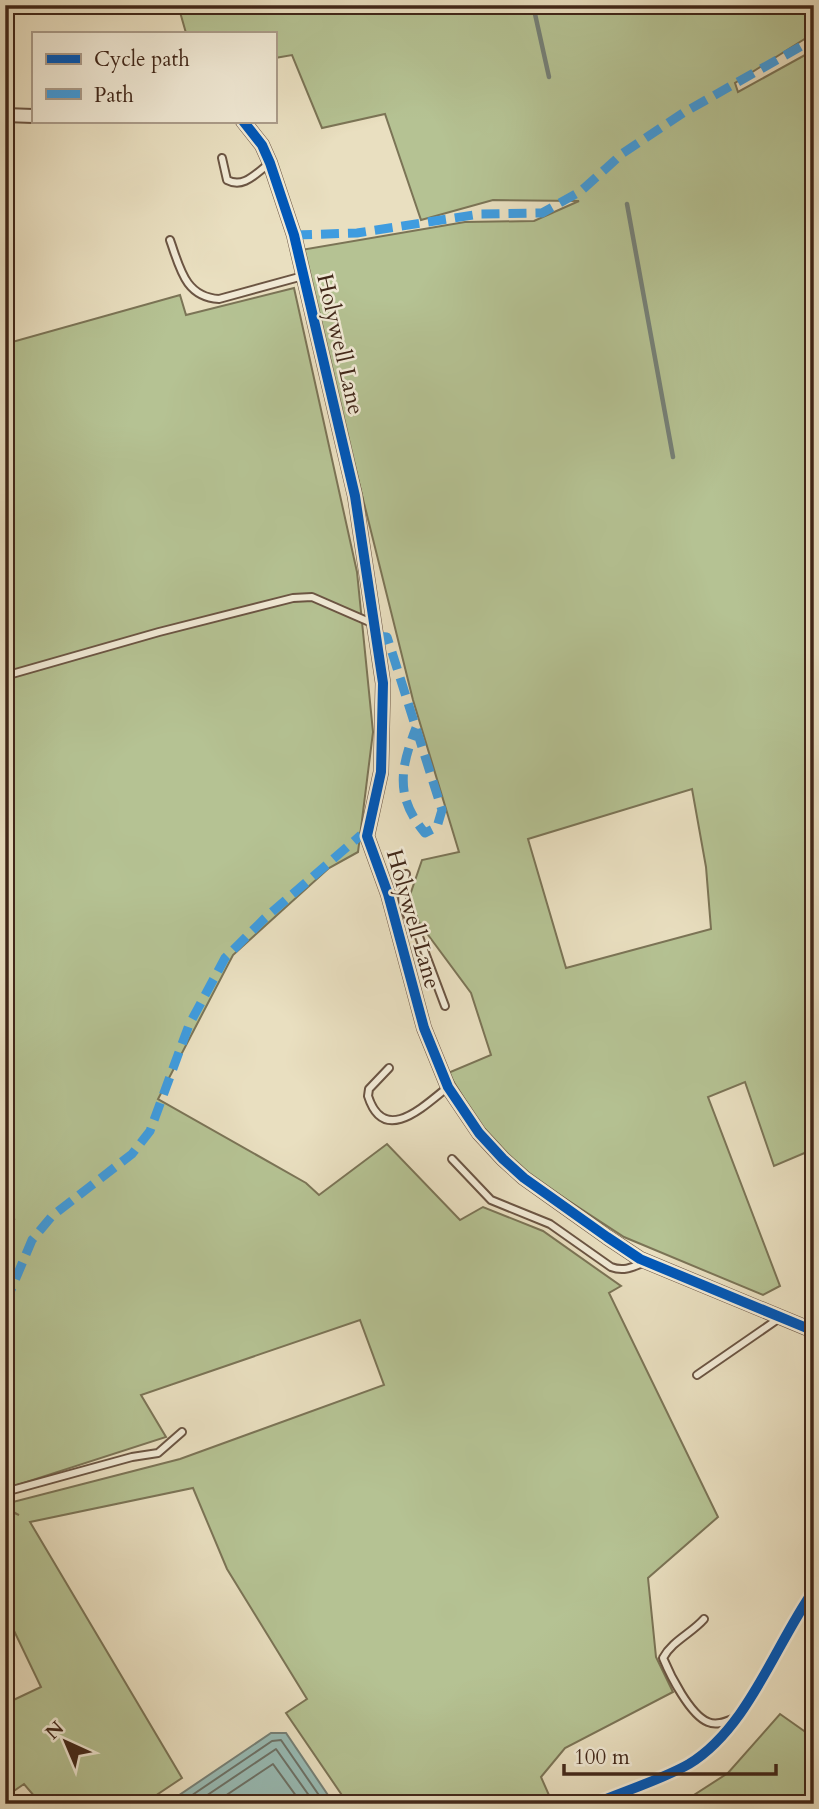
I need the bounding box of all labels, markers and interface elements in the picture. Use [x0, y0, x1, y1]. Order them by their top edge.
legend [32, 32, 276, 122]
text: Cycle path [94, 45, 190, 74]
text: Path [94, 81, 134, 110]
street label: Holywell Lane [309, 271, 372, 418]
street label: Holywell Lane [379, 846, 448, 993]
north arrow [32, 1708, 102, 1778]
text: N [40, 1715, 70, 1746]
scale bar [564, 1732, 775, 1776]
text: 100 m [574, 1743, 630, 1772]

